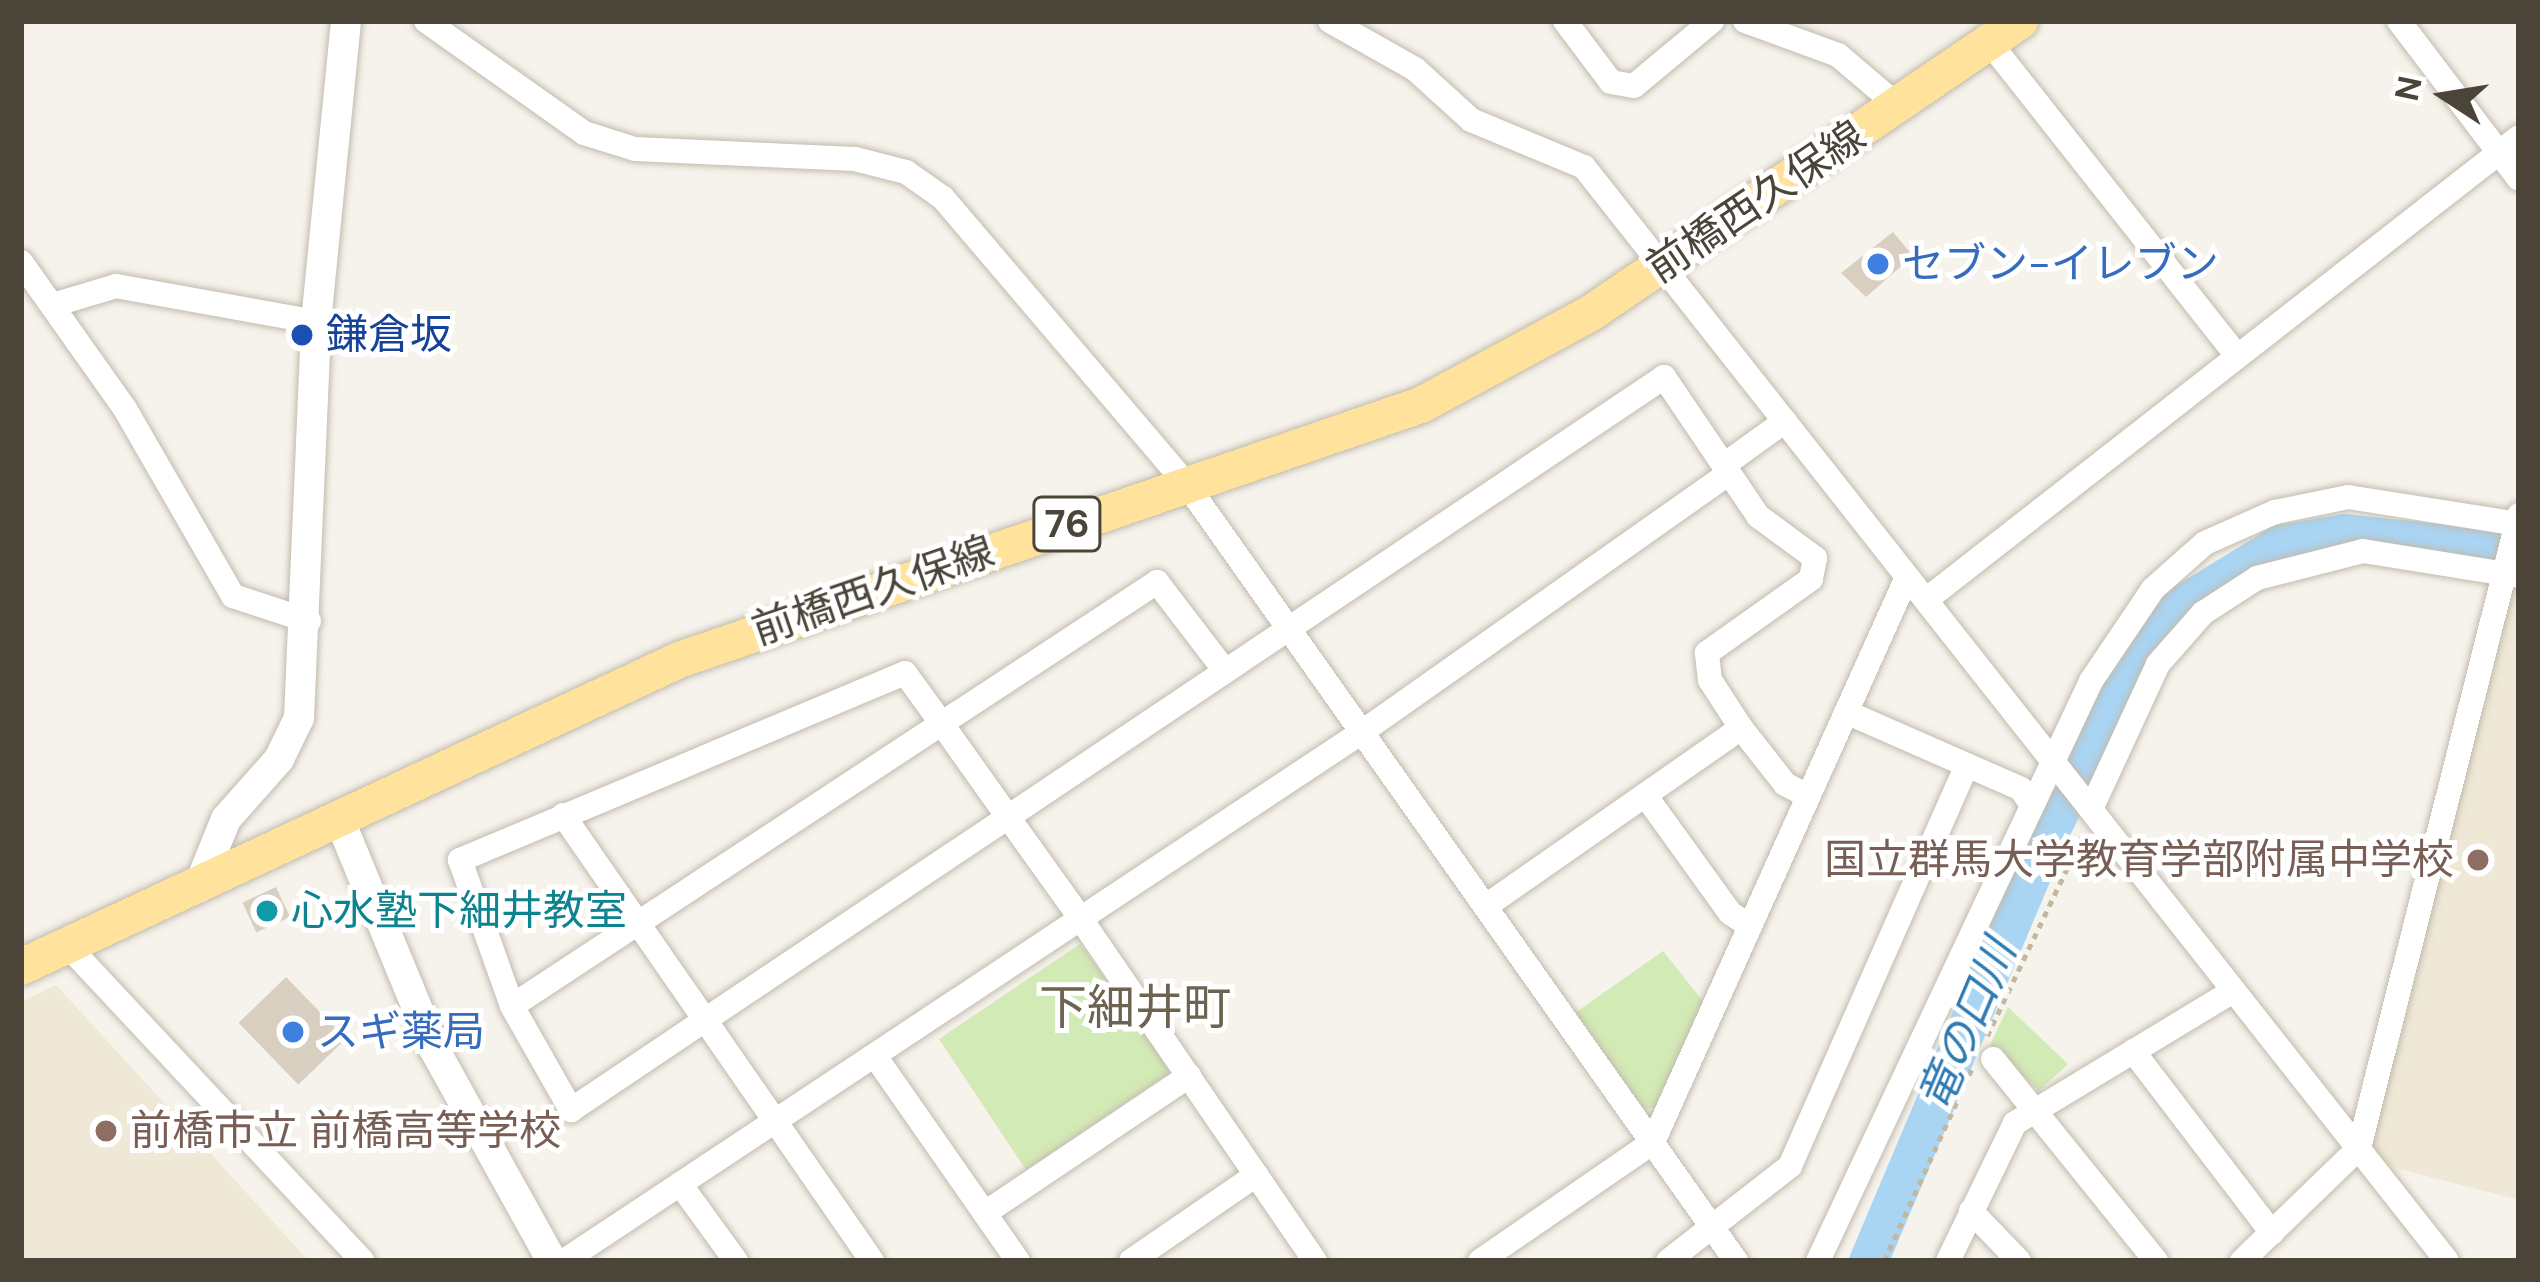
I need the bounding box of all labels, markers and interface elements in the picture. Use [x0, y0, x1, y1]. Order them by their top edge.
north arrow [2384, 36, 2504, 156]
text: N [2385, 72, 2432, 105]
street label: 前橋西久保線 [1637, 111, 1875, 293]
place label: セブン-イレブン [1902, 239, 2219, 289]
marker: セブン-イレブン [1865, 251, 1891, 277]
place label: 鎌倉坂 [326, 310, 452, 360]
marker: 鎌倉坂 [289, 322, 315, 348]
road number: 76 [1031, 491, 1103, 557]
street label: 前橋西久保線 [746, 526, 1000, 656]
place label: 国立群馬大学教育学部附属中学校 [1824, 835, 2454, 885]
marker: 国立群馬大学教育学部附属中学校 [2465, 847, 2491, 873]
place label: 心水塾下細井教室 [291, 886, 627, 936]
marker: 心水塾下細井教室 [254, 898, 280, 924]
water label: 竜の口川 [1907, 932, 2027, 1118]
district label: 下細井町 [1039, 979, 1231, 1037]
place label: スギ薬局 [317, 1007, 485, 1057]
marker: スギ薬局 [280, 1019, 306, 1045]
place label: 前橋市立 前橋高等学校 [130, 1106, 561, 1156]
marker: 前橋市立 前橋高等学校 [93, 1118, 119, 1144]

